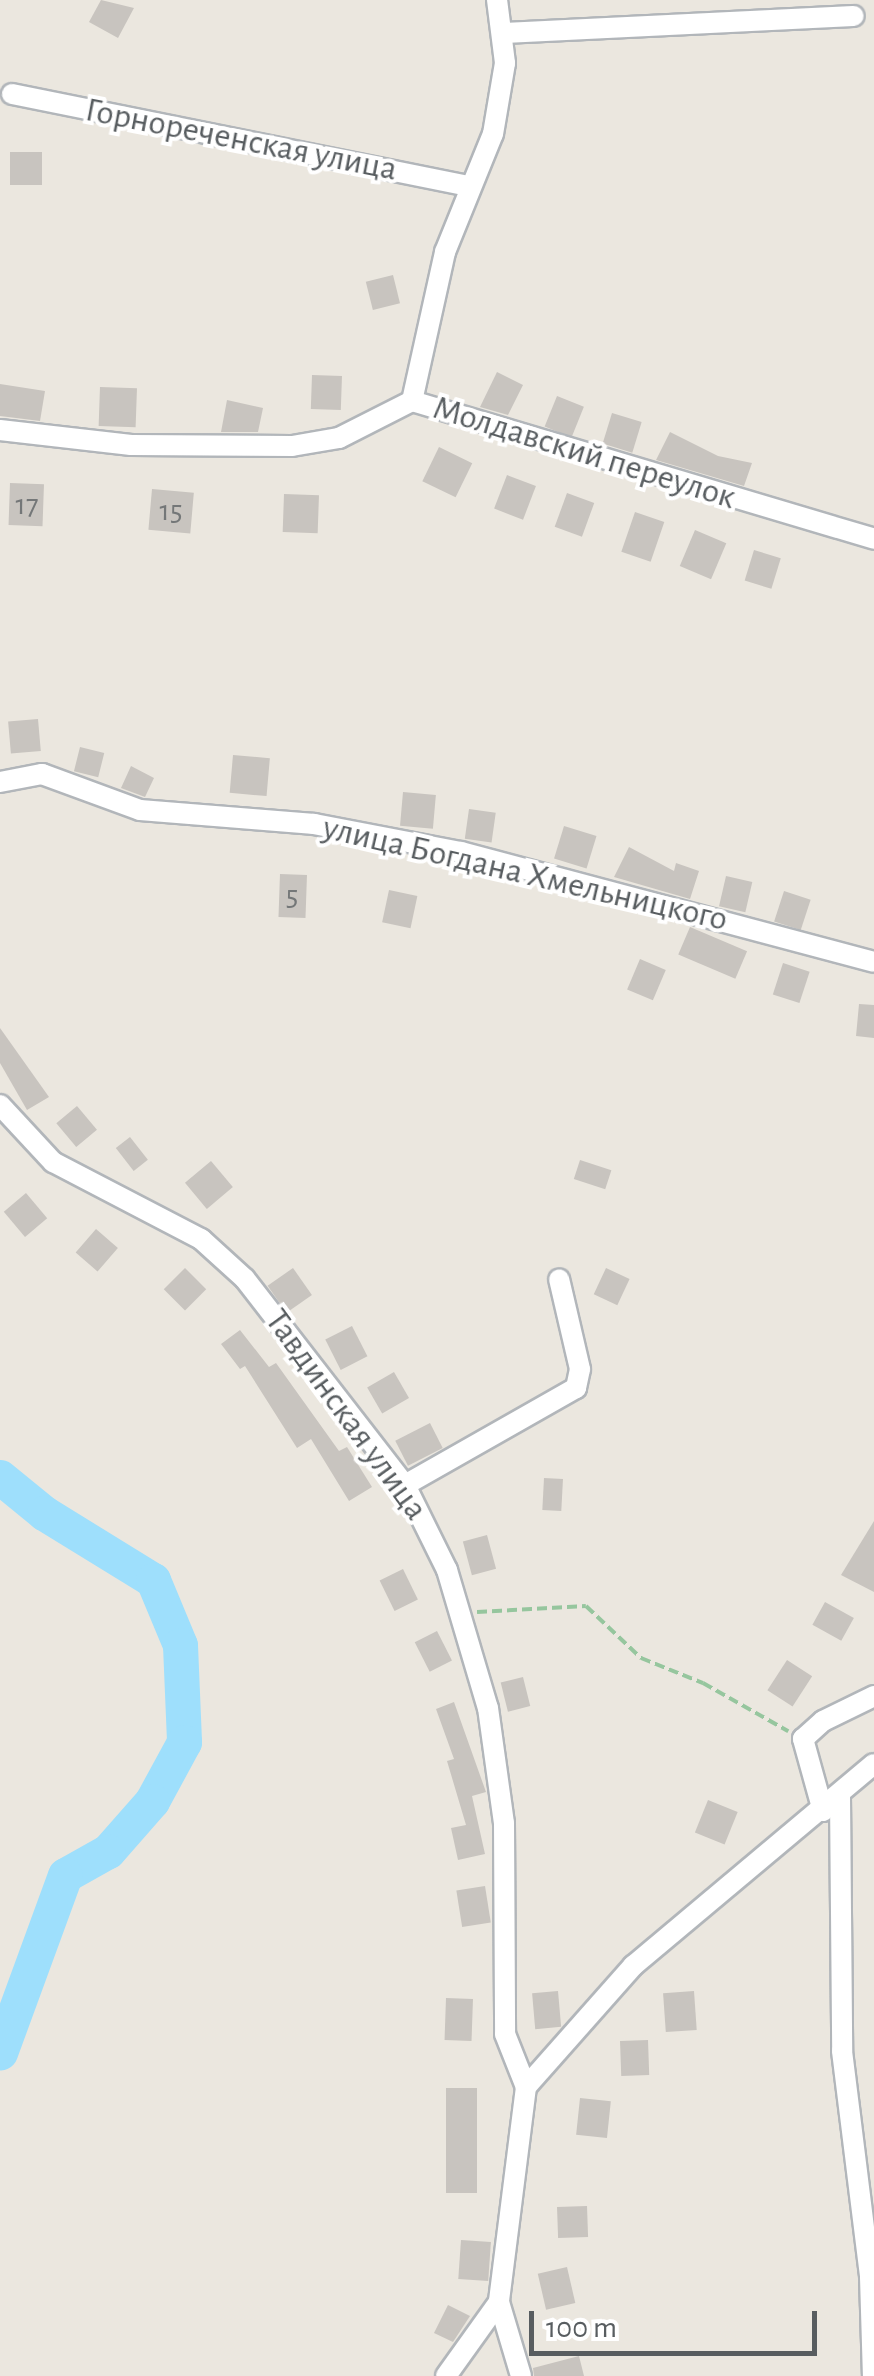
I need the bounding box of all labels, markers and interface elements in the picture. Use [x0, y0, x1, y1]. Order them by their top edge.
street label: Горнореченская улица [82, 89, 400, 191]
street label: Молдавский переулок [428, 387, 740, 519]
house number: 17 [16, 487, 38, 523]
house number: 15 [160, 493, 182, 529]
street label: улица Богдана Хмельницкого [319, 807, 731, 941]
house number: 5 [286, 878, 298, 914]
street label: Тавдинская улица [255, 1301, 437, 1529]
scale bar [534, 2291, 822, 2353]
text: 100 m [546, 2313, 617, 2343]

